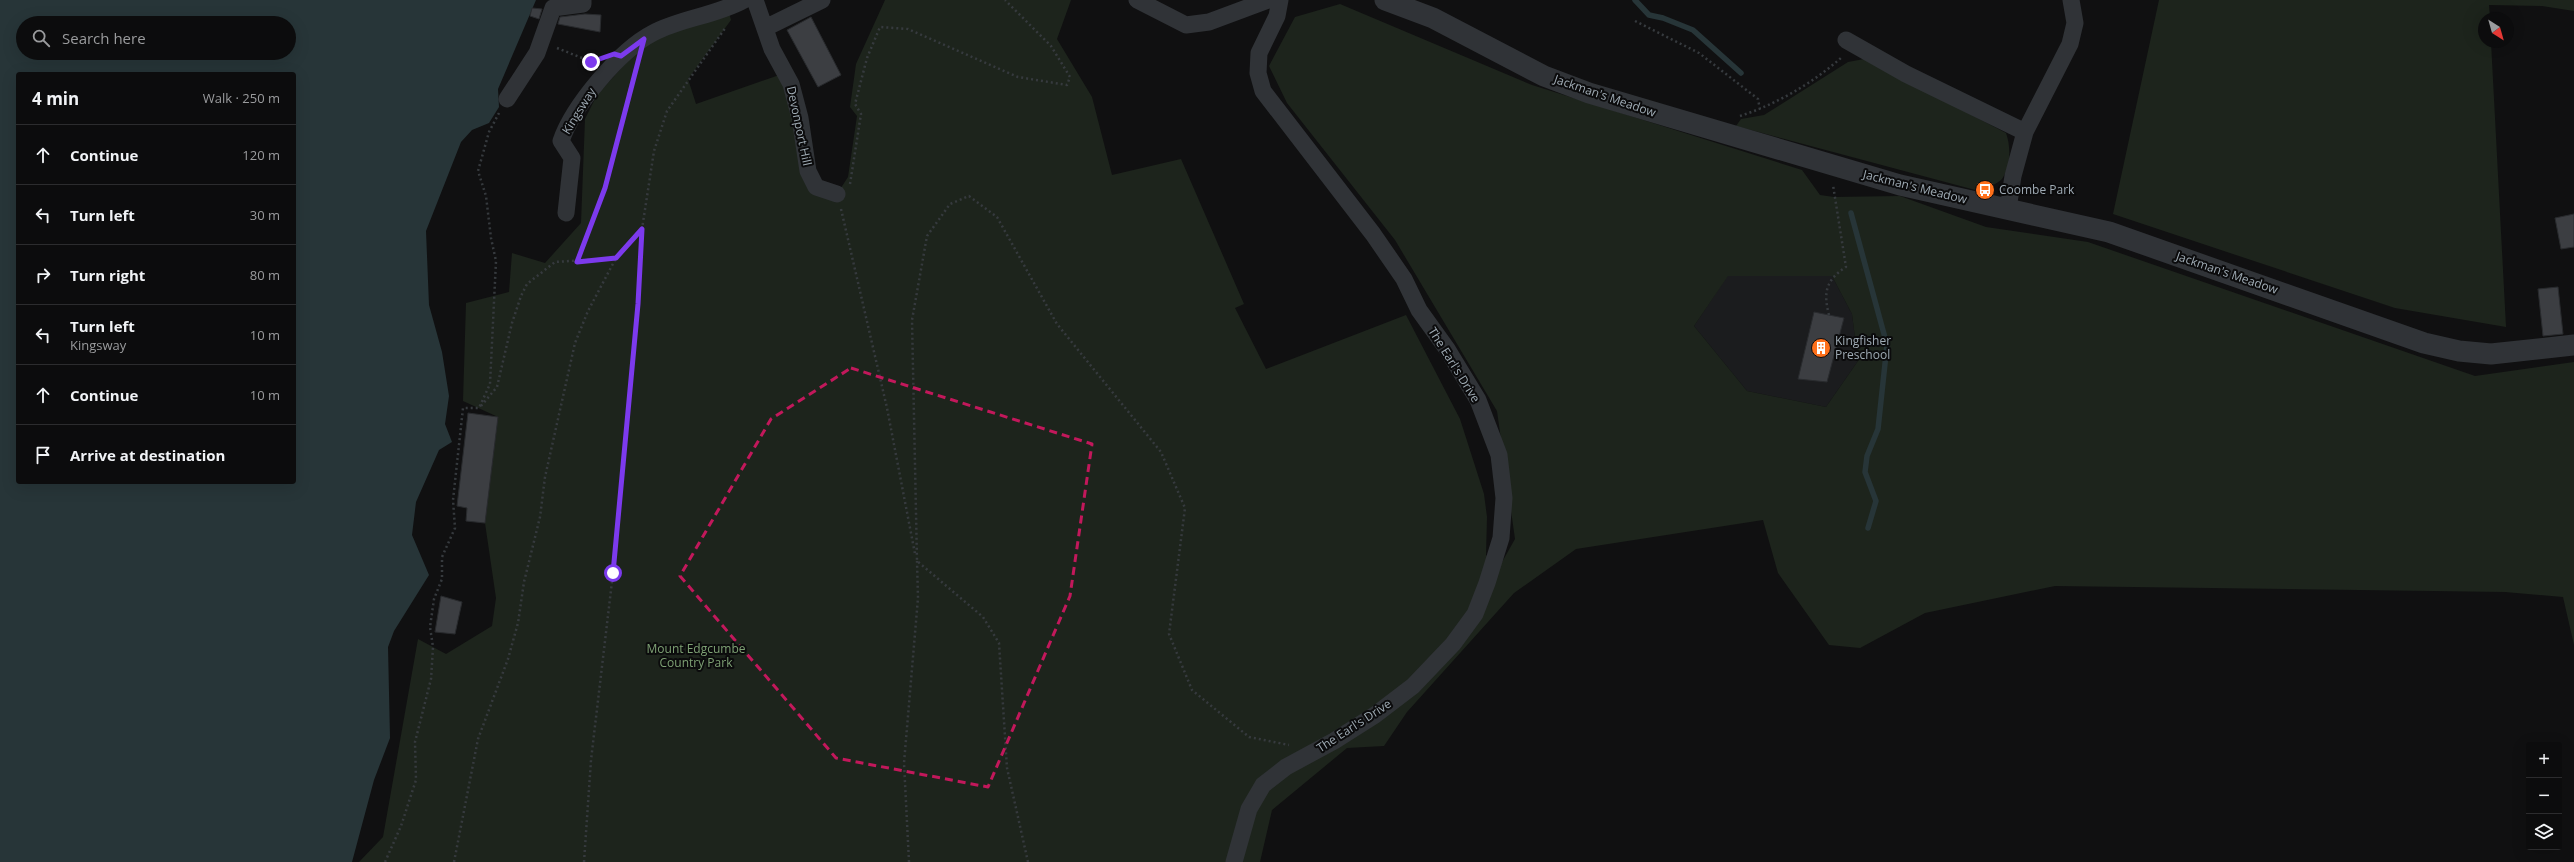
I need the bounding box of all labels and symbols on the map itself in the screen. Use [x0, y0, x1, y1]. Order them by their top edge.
north arrow [2478, 12, 2514, 48]
route end [582, 53, 600, 71]
street label: Jackman's Meadow [1551, 70, 1659, 121]
street label: Kingsway [558, 83, 600, 137]
street label: Devonport Hill [783, 85, 816, 167]
street label: Jackman's Meadow [1860, 165, 1970, 208]
bus stop icon: Coombe Park [1974, 179, 1996, 201]
place label: Coombe Park [1999, 181, 2075, 198]
street label: Jackman's Meadow [2173, 247, 2281, 298]
street label: The Earl's Drive [1424, 324, 1485, 406]
place label: Kingfisher Preschool [1835, 332, 1891, 363]
building icon: Kingfisher Preschool [1810, 337, 1832, 359]
route start [604, 564, 622, 582]
park label: Mount Edgcumbe Country Park [647, 640, 746, 671]
street label: The Earl's Drive [1313, 695, 1395, 756]

